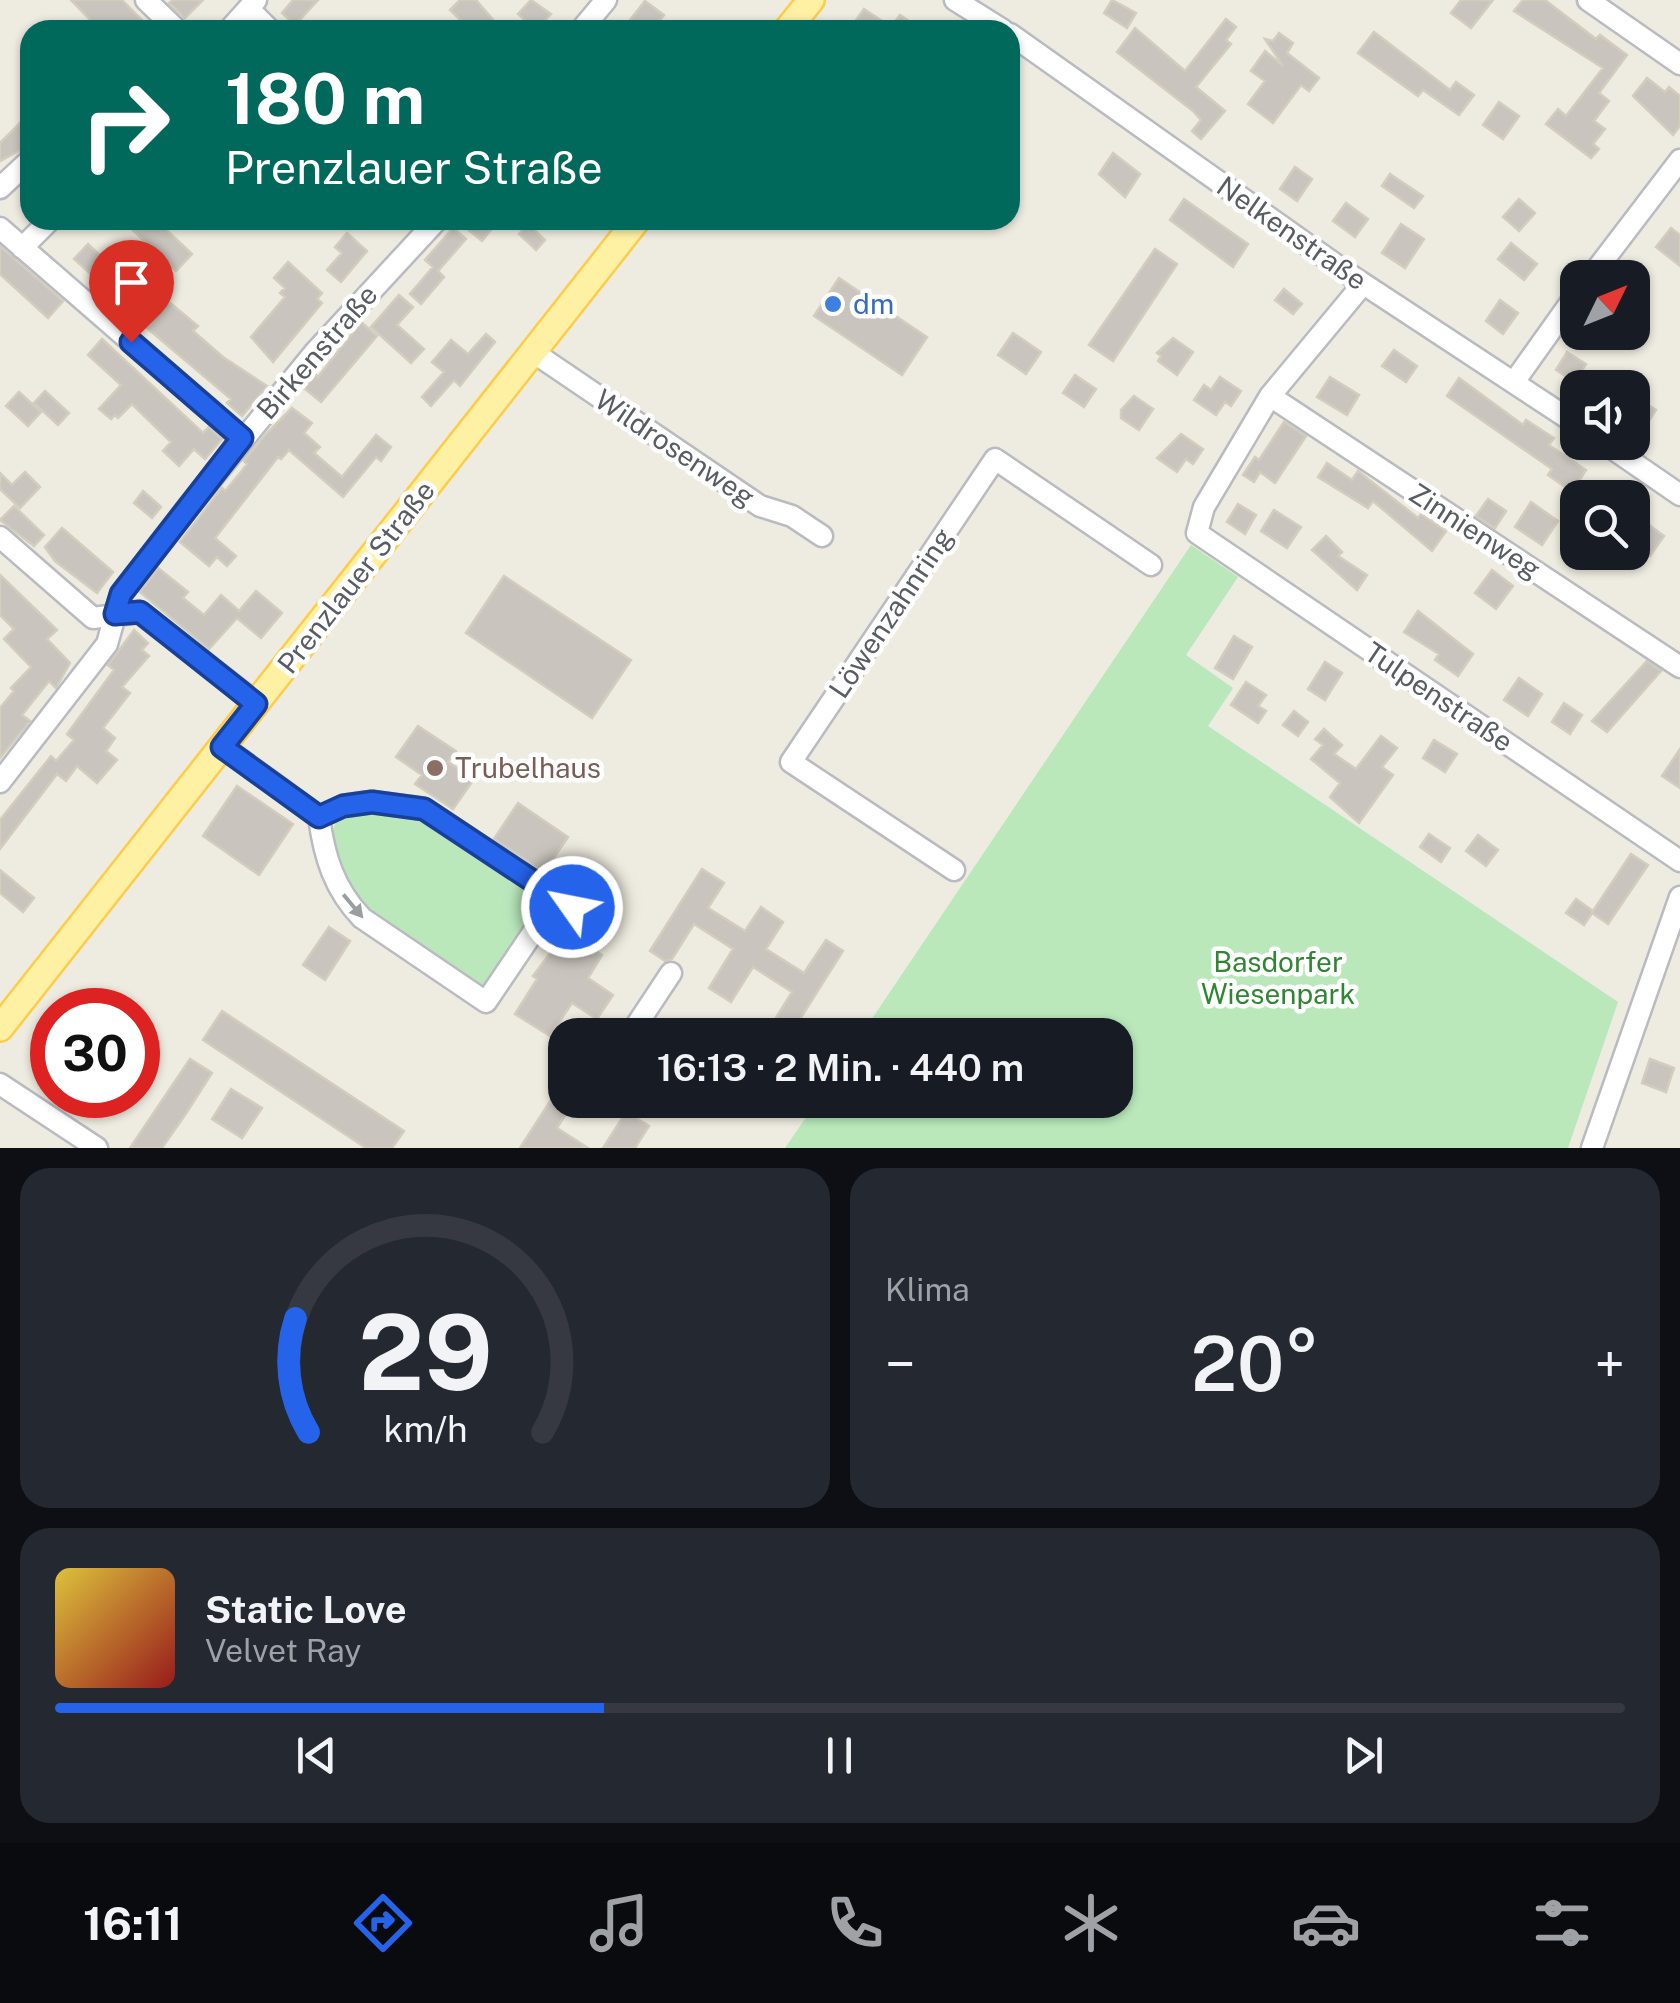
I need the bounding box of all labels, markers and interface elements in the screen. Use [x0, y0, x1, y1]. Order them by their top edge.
text: 180 m [225, 57, 425, 140]
icon: right [60, 60, 190, 190]
text: Prenzlauer Straße [225, 141, 603, 194]
street label: Nelkenstraße [1211, 169, 1373, 296]
pin [89, 240, 174, 343]
icon: arrive [104, 255, 159, 310]
north arrow [1560, 260, 1650, 350]
map controls [1560, 260, 1650, 570]
street label: Birkenstraße [249, 278, 384, 425]
place label: dm [853, 287, 894, 320]
marker: dm [822, 293, 844, 315]
button: sound [1560, 370, 1650, 460]
street label: Wildrosenweg [589, 382, 761, 513]
street label: Prenzlauer Straße [270, 474, 441, 679]
street label: Zinnienweg [1403, 476, 1547, 585]
button: search [1560, 480, 1650, 570]
street label: Löwenzahnring [822, 521, 960, 704]
street label: Tulpenstraße [1359, 635, 1520, 758]
place label: Trubelhaus [455, 751, 601, 784]
marker: Trubelhaus [424, 757, 446, 779]
position arrow [520, 855, 624, 959]
one-way arrow [342, 893, 364, 918]
park label: Basdorfer Wiesenpark [1201, 945, 1355, 1010]
speed limit sign: 30 [30, 988, 160, 1118]
text: 16:13 · 2 Min. · 440 m [657, 1045, 1024, 1090]
text: Klima [885, 1271, 970, 1308]
text: 29 [358, 1291, 492, 1413]
text: 20° [1191, 1320, 1319, 1408]
text: − [885, 1332, 916, 1396]
text: + [1594, 1332, 1625, 1396]
text: km/h [383, 1408, 467, 1450]
text: Static Love [205, 1587, 407, 1632]
text: Velvet Ray [205, 1632, 361, 1669]
icon: previous [289, 1728, 344, 1783]
icon: pause [812, 1728, 867, 1783]
icon: next [1336, 1728, 1391, 1783]
icon: directions [348, 1888, 418, 1958]
icon: music [584, 1888, 654, 1958]
icon: phone [820, 1888, 890, 1958]
icon: climate [1056, 1888, 1126, 1958]
icon: car [1291, 1888, 1361, 1958]
icon: filters [1527, 1888, 1597, 1958]
text: 16:11 [83, 1897, 183, 1950]

